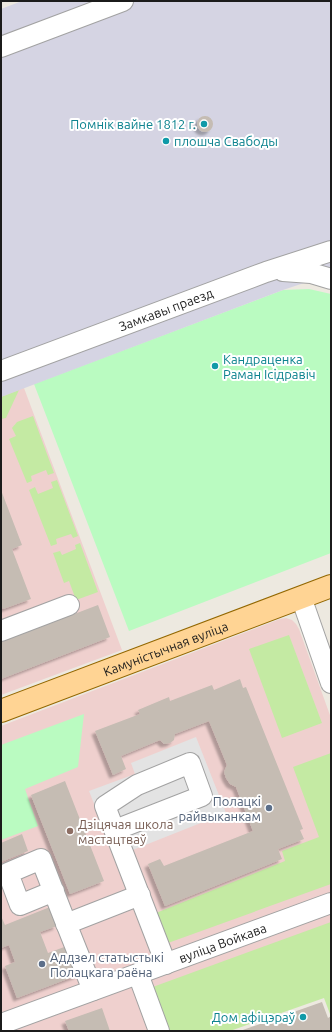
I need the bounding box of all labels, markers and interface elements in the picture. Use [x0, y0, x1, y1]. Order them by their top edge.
place label: Помнік вайне 1812 г. [70, 117, 196, 131]
marker: Помнік вайне 1812 г. [199, 119, 209, 129]
place label: плошча Свабоды [174, 134, 278, 148]
marker: плошча Свабоды [161, 136, 171, 146]
street label: Замкавы праезд [117, 285, 215, 333]
place label: Кандраценка Раман Ісідравіч [223, 352, 316, 381]
marker: Кандраценка Раман Ісідравіч [210, 361, 220, 371]
street label: Камуністычная вуліца [101, 619, 230, 679]
place label: Полацкі райвыканкам [178, 794, 261, 823]
marker: Полацкі райвыканкам [264, 803, 274, 813]
place label: Дзіцячая школа мастацтваў [78, 817, 173, 846]
marker: Дзіцячая школа мастацтваў [65, 826, 75, 836]
street label: вуліца Войкава [177, 920, 268, 965]
place label: Аддзел статыстыкі Полацкага раёна [50, 950, 164, 979]
marker: Аддзел статыстыкі Полацкага раёна [37, 959, 47, 969]
place label: Дом афіцэраў [212, 1010, 295, 1024]
marker: Дом афіцэраў [298, 1012, 308, 1022]

